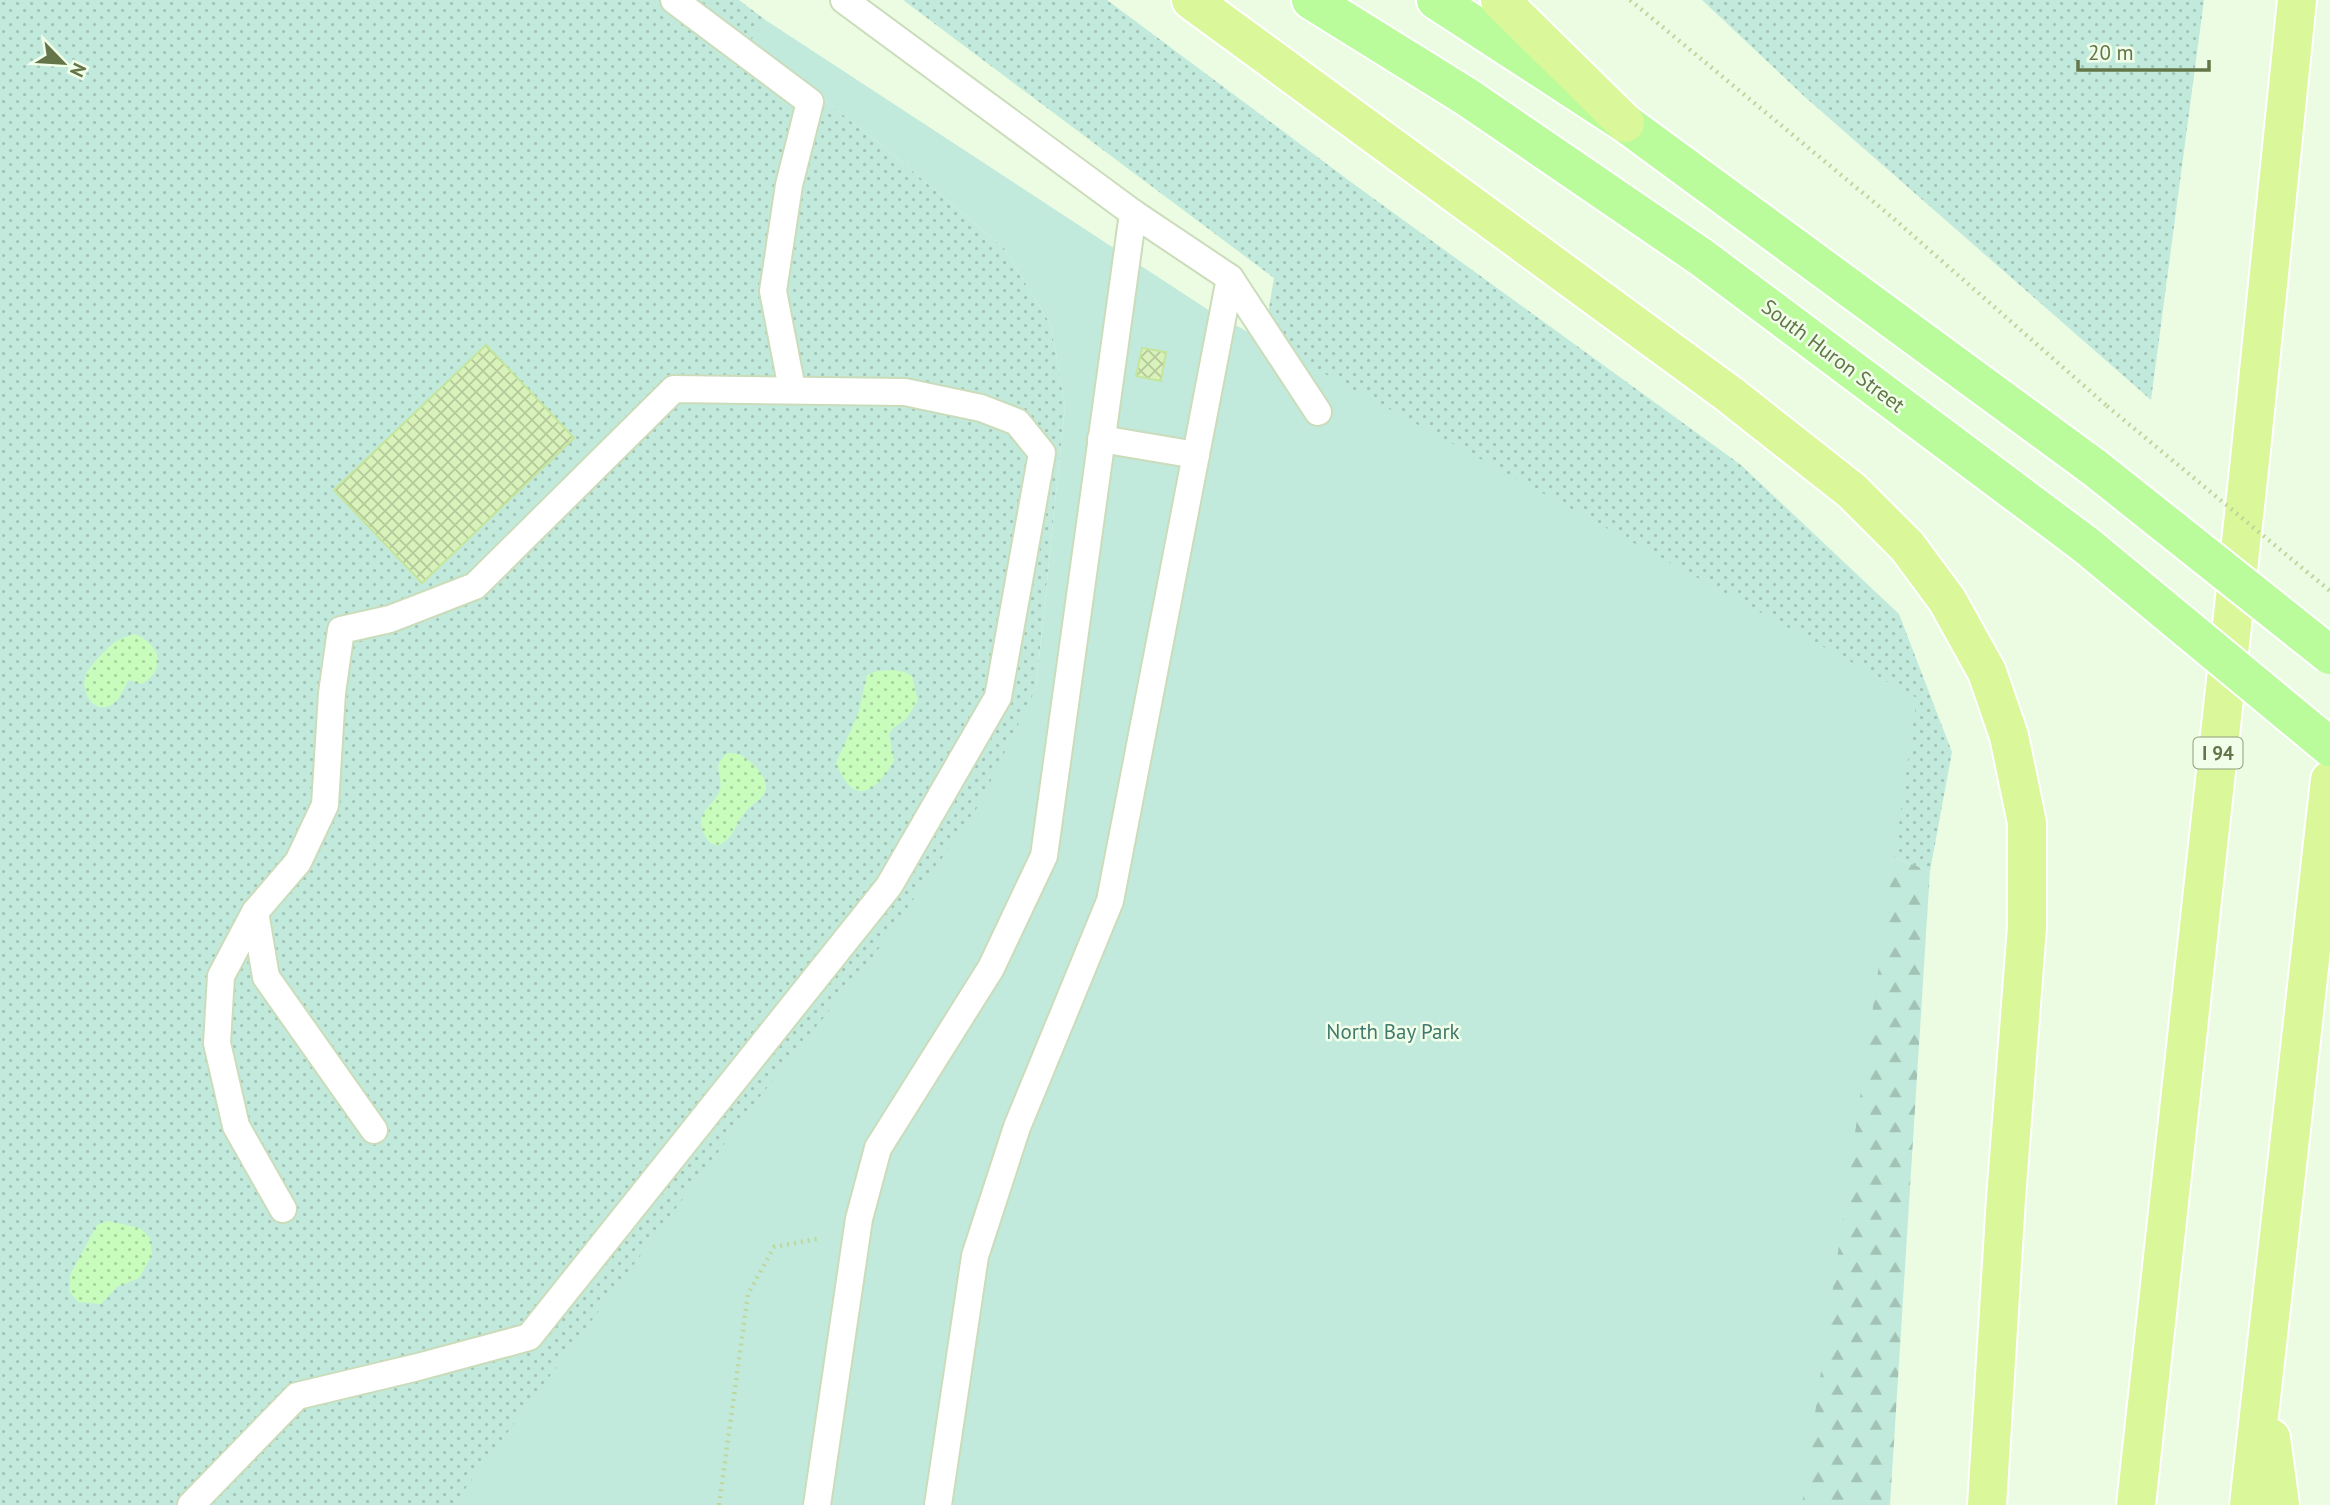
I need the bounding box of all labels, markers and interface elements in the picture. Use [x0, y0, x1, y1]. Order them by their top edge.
north arrow [28, 28, 98, 98]
scale bar [2078, 28, 2209, 72]
text: 20 m [2088, 39, 2134, 66]
text: N [65, 59, 92, 81]
street label: South Huron Street [1756, 293, 1910, 418]
road number: I 94 [2194, 738, 2242, 768]
park label: North Bay Park [1326, 1018, 1460, 1045]

